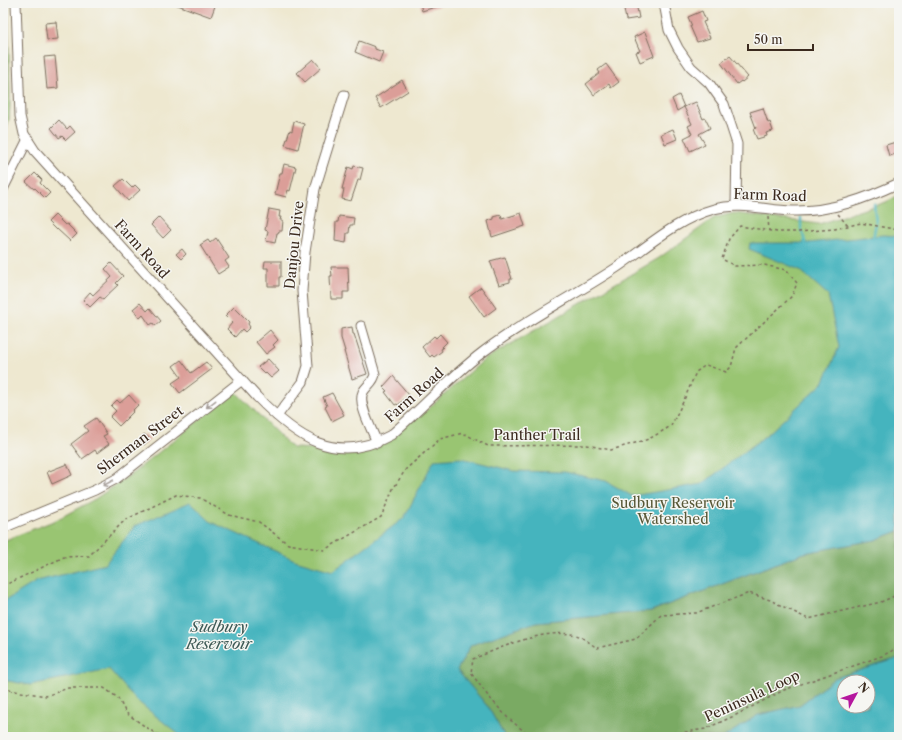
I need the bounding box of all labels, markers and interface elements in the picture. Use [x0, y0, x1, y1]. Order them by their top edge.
scale bar [748, 26, 813, 52]
text: 50 m [754, 32, 783, 47]
street label: Farm Road [733, 185, 807, 205]
street label: Danjou Drive [280, 200, 308, 290]
street label: Farm Road [111, 216, 174, 283]
street label: Farm Road [381, 363, 448, 426]
one-way arrow [206, 400, 217, 409]
street label: Sherman Street [93, 402, 187, 478]
street label: Panther Trail [493, 426, 581, 444]
one-way arrow [102, 480, 114, 487]
park label: Sudbury Reservoir Watershed [611, 494, 735, 528]
water label: Sudbury Reservoir [185, 617, 253, 653]
street label: Peninsula Loop [701, 666, 803, 726]
north arrow [836, 674, 876, 714]
text: N [855, 679, 872, 696]

